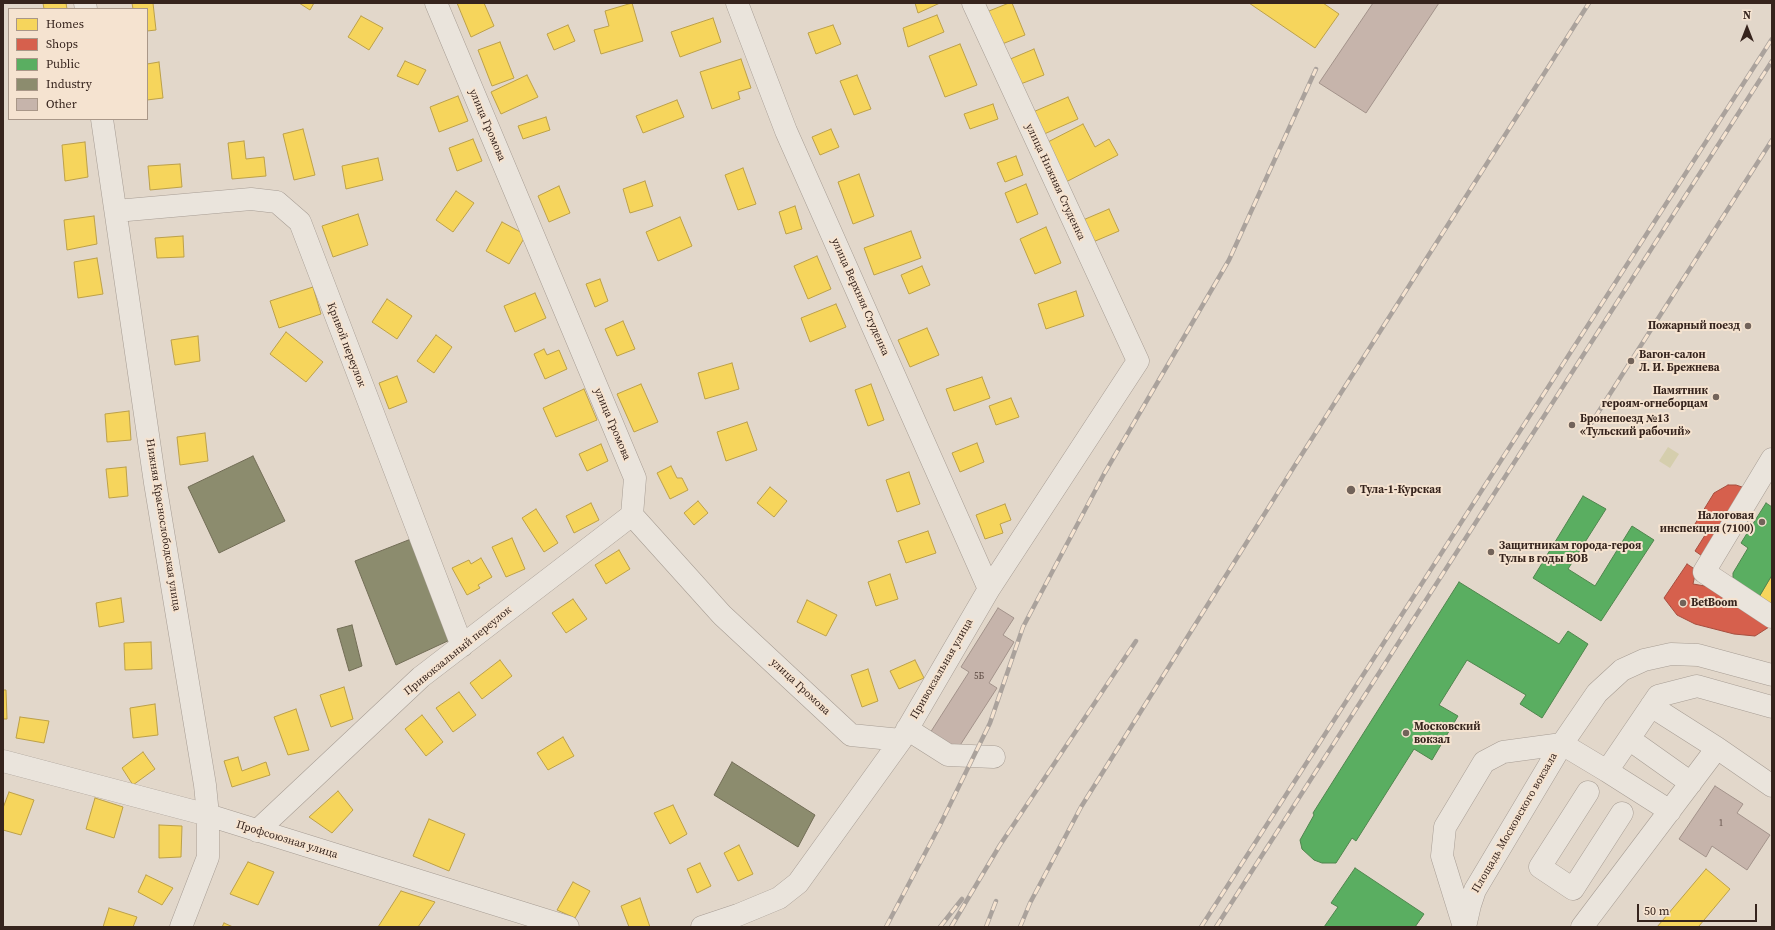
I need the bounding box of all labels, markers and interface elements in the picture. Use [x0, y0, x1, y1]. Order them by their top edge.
legend [8, 8, 148, 120]
north arrow [1727, 8, 1767, 48]
text: N [1743, 8, 1751, 23]
text: Homes [46, 16, 84, 32]
text: Shops [46, 36, 78, 52]
text: Public [46, 56, 80, 72]
text: Industry [46, 76, 92, 92]
street label: улица Громова [466, 87, 508, 163]
text: Other [46, 96, 77, 112]
street label: улица Нижняя Cтуденкa [1022, 122, 1088, 242]
street label: улица Верхняя Cтуденка [828, 236, 892, 358]
street label: Кривой переулок [324, 301, 368, 389]
place label: Пожарный поезд [1648, 319, 1740, 333]
marker: Пожарный поезд [1743, 321, 1753, 331]
place label: Вагон-салон Л. И. Брежнева [1639, 348, 1720, 374]
marker: Вагон-салон Л. И. Брежнева [1626, 356, 1636, 366]
place label: Памятник героям-огнеборцам [1602, 384, 1708, 410]
street label: улица Громова [591, 386, 633, 462]
marker: Памятник героям-огнеборцам [1711, 392, 1721, 402]
place label: Бронепоезд №13 «Тульский рабочий» [1580, 412, 1691, 438]
marker: Бронепоезд №13 «Тульский рабочий» [1567, 420, 1577, 430]
street label: Нижняя Краснослободская улица [143, 438, 183, 612]
place label: Тула-1-Курская [1360, 483, 1441, 497]
marker: Тула-1-Курская [1345, 484, 1357, 496]
place label: Налоговая инспекция (7100) [1660, 509, 1754, 535]
marker: Налоговая инспекция (7100) [1757, 517, 1767, 527]
place label: Защитникам города-героя Тулы в годы ВОВ [1499, 539, 1641, 565]
marker: Защитникам города-героя Тулы в годы ВОВ [1486, 547, 1496, 557]
place label: BetBoom [1691, 596, 1738, 610]
marker: BetBoom [1678, 598, 1688, 608]
street label: Привокзальный переулок [402, 604, 514, 698]
street label: Привокзальная улица [908, 616, 976, 722]
street label: улица Громова [767, 656, 833, 718]
house number: 5Б [974, 672, 984, 682]
place label: Московский вокзал [1414, 720, 1480, 746]
marker: Московский вокзал [1401, 728, 1411, 738]
street label: Площадь Московского вокзала [1469, 751, 1561, 895]
street label: Профсоюзная улица [235, 818, 339, 862]
house number: 1 [1719, 819, 1723, 829]
scale bar [1639, 896, 1759, 922]
text: 50 m [1644, 903, 1670, 919]

